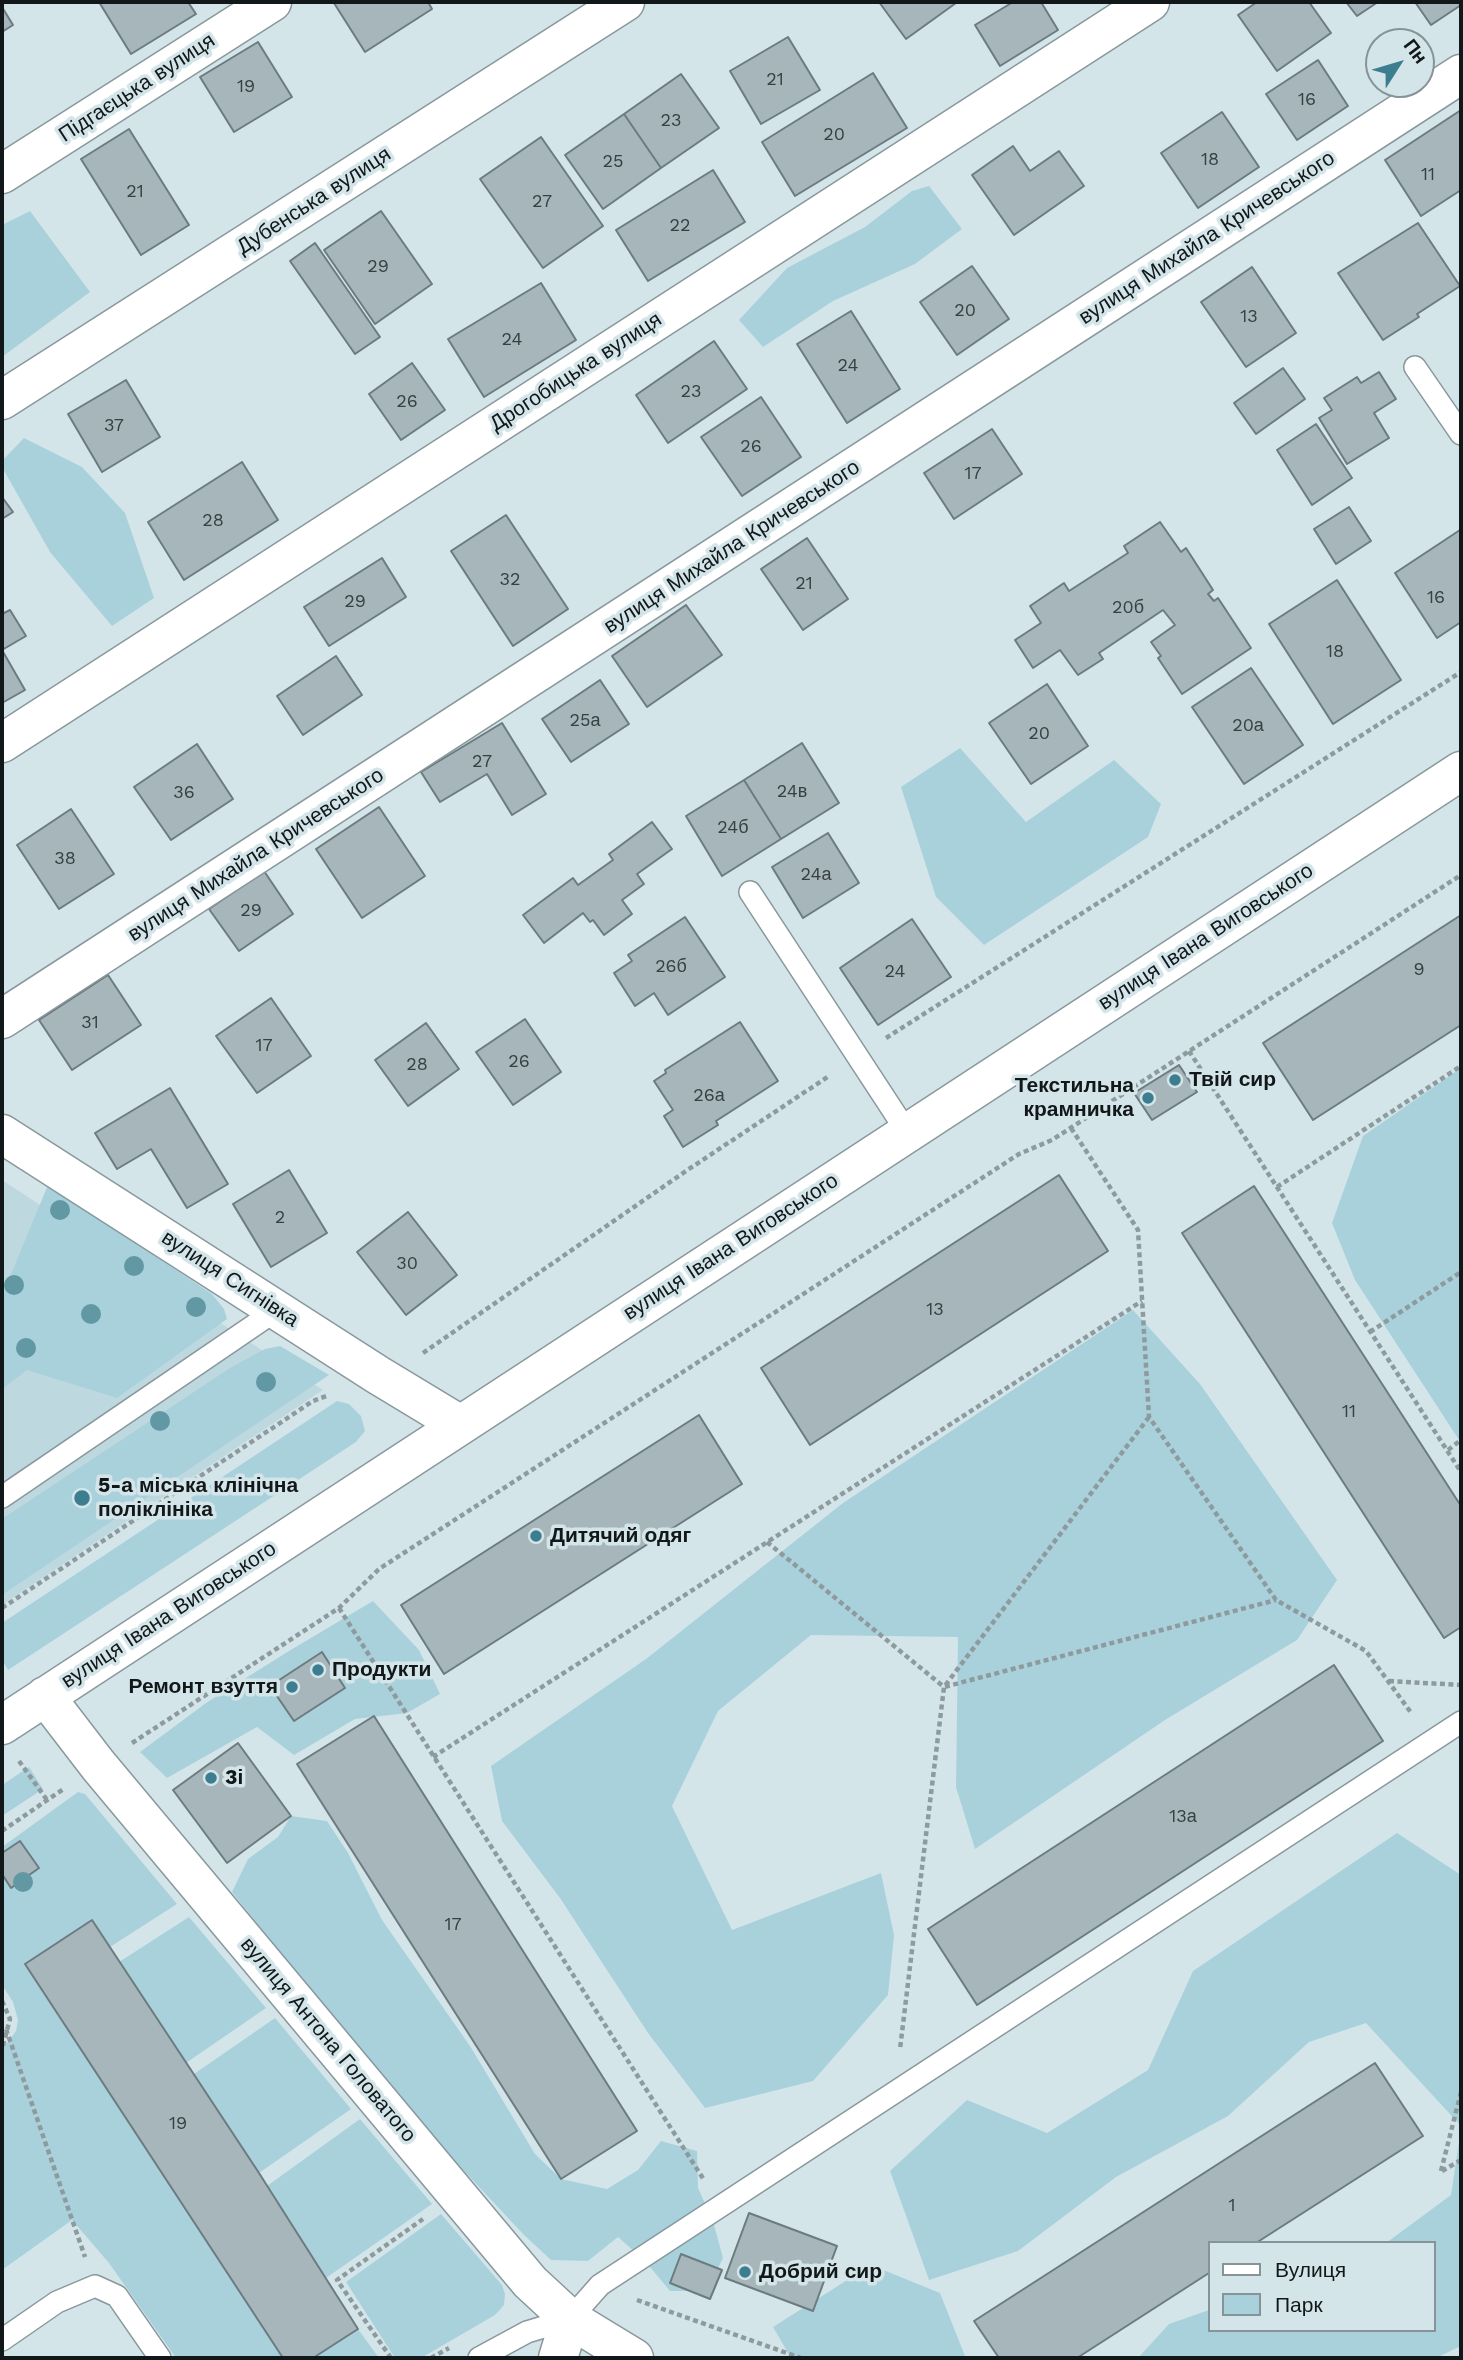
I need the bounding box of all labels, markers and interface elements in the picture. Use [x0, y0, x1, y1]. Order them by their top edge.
street label: Підгаєцька вулиця [54, 28, 220, 148]
north arrow [1365, 28, 1435, 98]
text: Пн [1399, 34, 1432, 68]
house number: 21 [766, 69, 784, 91]
house number: 19 [237, 76, 255, 98]
house number: 16 [1298, 89, 1316, 111]
house number: 23 [661, 110, 681, 132]
house number: 20 [823, 124, 845, 146]
street label: Дубенська вулиця [232, 142, 396, 260]
street label: вулиця Михайла Кричевського [1074, 146, 1340, 330]
house number: 18 [1201, 149, 1219, 171]
house number: 25 [603, 151, 623, 173]
house number: 11 [1421, 164, 1435, 186]
house number: 21 [126, 181, 144, 203]
house number: 27 [532, 191, 552, 213]
house number: 22 [670, 215, 690, 237]
house number: 29 [367, 256, 389, 278]
house number: 20 [954, 300, 976, 322]
house number: 13 [1240, 306, 1258, 328]
street label: Дрогобицька вулиця [485, 307, 667, 437]
house number: 24 [502, 329, 522, 351]
house number: 24 [838, 355, 858, 377]
house number: 23 [681, 381, 701, 403]
house number: 26 [396, 391, 418, 413]
house number: 37 [104, 415, 124, 437]
house number: 26 [740, 436, 762, 458]
street label: вулиця Михайла Кричевського [599, 455, 865, 639]
house number: 17 [964, 463, 982, 485]
house number: 28 [202, 510, 224, 532]
house number: 32 [500, 569, 520, 591]
house number: 21 [795, 573, 813, 595]
house number: 16 [1427, 587, 1445, 609]
house number: 29 [344, 591, 366, 613]
house number: 20б [1112, 597, 1144, 619]
house number: 18 [1326, 641, 1344, 663]
house number: 25а [570, 710, 600, 732]
house number: 20а [1232, 715, 1264, 737]
house number: 20 [1028, 723, 1050, 745]
house number: 27 [472, 751, 492, 773]
street label: вулиця Михайла Кричевського [123, 763, 389, 947]
house number: 24в [777, 781, 807, 803]
house number: 36 [173, 782, 195, 804]
house number: 24б [717, 817, 749, 839]
house number: 38 [54, 848, 76, 870]
street label: вулиця Івана Виговського [1094, 858, 1318, 1016]
house number: 24а [801, 864, 831, 886]
house number: 29 [240, 900, 262, 922]
house number: 26б [655, 956, 687, 978]
house number: 9 [1413, 959, 1425, 981]
house number: 24 [885, 961, 905, 983]
house number: 31 [81, 1012, 99, 1034]
house number: 17 [255, 1035, 273, 1057]
house number: 26 [508, 1051, 530, 1073]
house number: 28 [406, 1054, 428, 1076]
place label: Твій сир [1189, 1067, 1276, 1093]
marker: Твій сир [1167, 1072, 1183, 1088]
place label: Текстильна крамничка [1015, 1073, 1134, 1123]
house number: 26а [693, 1085, 725, 1107]
marker: Текстильна крамничка [1140, 1090, 1156, 1106]
street label: вулиця Івана Виговського [619, 1168, 843, 1326]
house number: 2 [275, 1207, 285, 1229]
street label: вулиця Сигнівка [157, 1225, 303, 1333]
house number: 30 [396, 1253, 418, 1275]
house number: 13 [926, 1299, 944, 1321]
house number: 11 [1342, 1401, 1356, 1423]
place label: 5-а міська клінічна поліклініка [98, 1473, 298, 1523]
marker: 5-а міська клінічна поліклініка [72, 1488, 92, 1508]
place label: Дитячий одяг [550, 1523, 691, 1549]
marker: Дитячий одяг [528, 1528, 544, 1544]
street label: вулиця Івана Виговського [57, 1536, 281, 1694]
place label: Продукти [332, 1657, 431, 1683]
marker: Продукти [310, 1662, 326, 1678]
place label: Ремонт взуття [128, 1674, 278, 1700]
marker: Ремонт взуття [284, 1679, 300, 1695]
place label: 3і [225, 1765, 243, 1791]
marker: 3і [203, 1770, 219, 1786]
house number: 13а [1169, 1806, 1197, 1828]
house number: 17 [444, 1914, 462, 1936]
street label: вулиця Антона Головатого [235, 1932, 421, 2148]
house number: 19 [169, 2113, 187, 2135]
house number: 1 [1228, 2195, 1236, 2217]
legend [1208, 2241, 1435, 2332]
text: Вулиця [1275, 2257, 1346, 2282]
place label: Добрий сир [759, 2259, 882, 2285]
marker: Добрий сир [737, 2264, 753, 2280]
text: Парк [1275, 2292, 1323, 2317]

